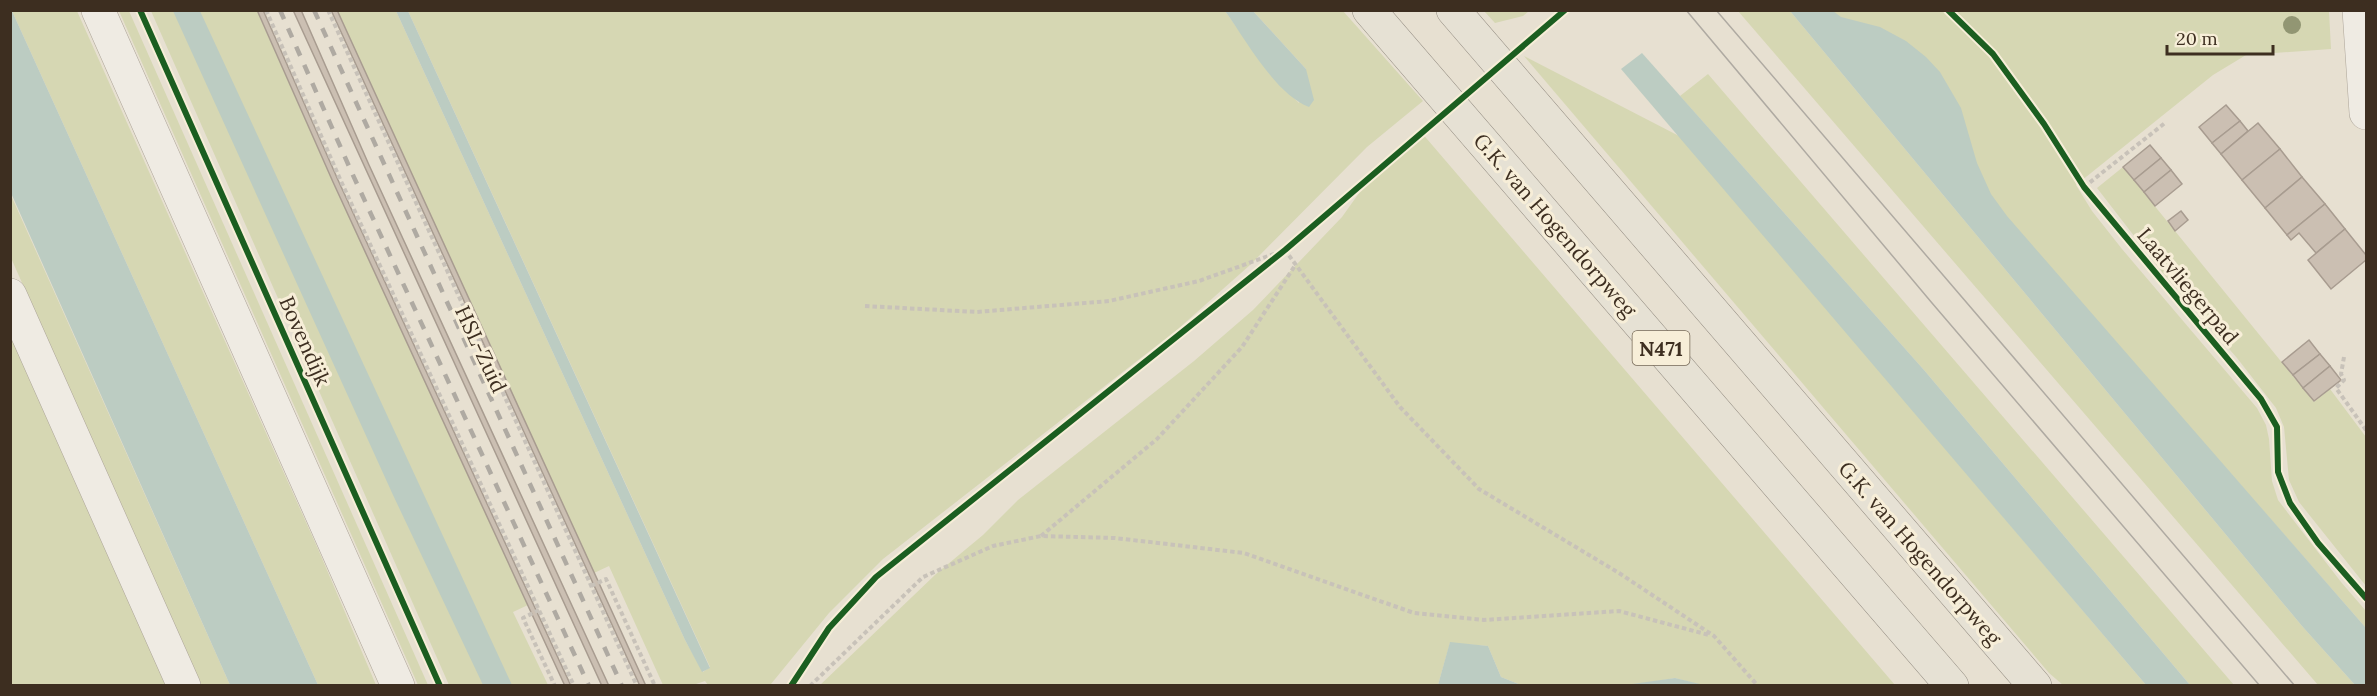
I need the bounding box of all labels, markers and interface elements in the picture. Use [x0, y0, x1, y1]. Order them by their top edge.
scale bar [2167, 18, 2274, 56]
text: 20 m [2176, 27, 2218, 50]
street label: G.K. van Hogendorpweg [1468, 127, 1643, 323]
street label: Laatvliegerpad [2131, 222, 2245, 350]
street label: Bovendijk [273, 292, 337, 391]
street label: HSL-Zuid [449, 301, 513, 397]
road number: N471 [1632, 331, 1690, 365]
street label: G.K. van Hogendorpweg [1833, 455, 2008, 651]

